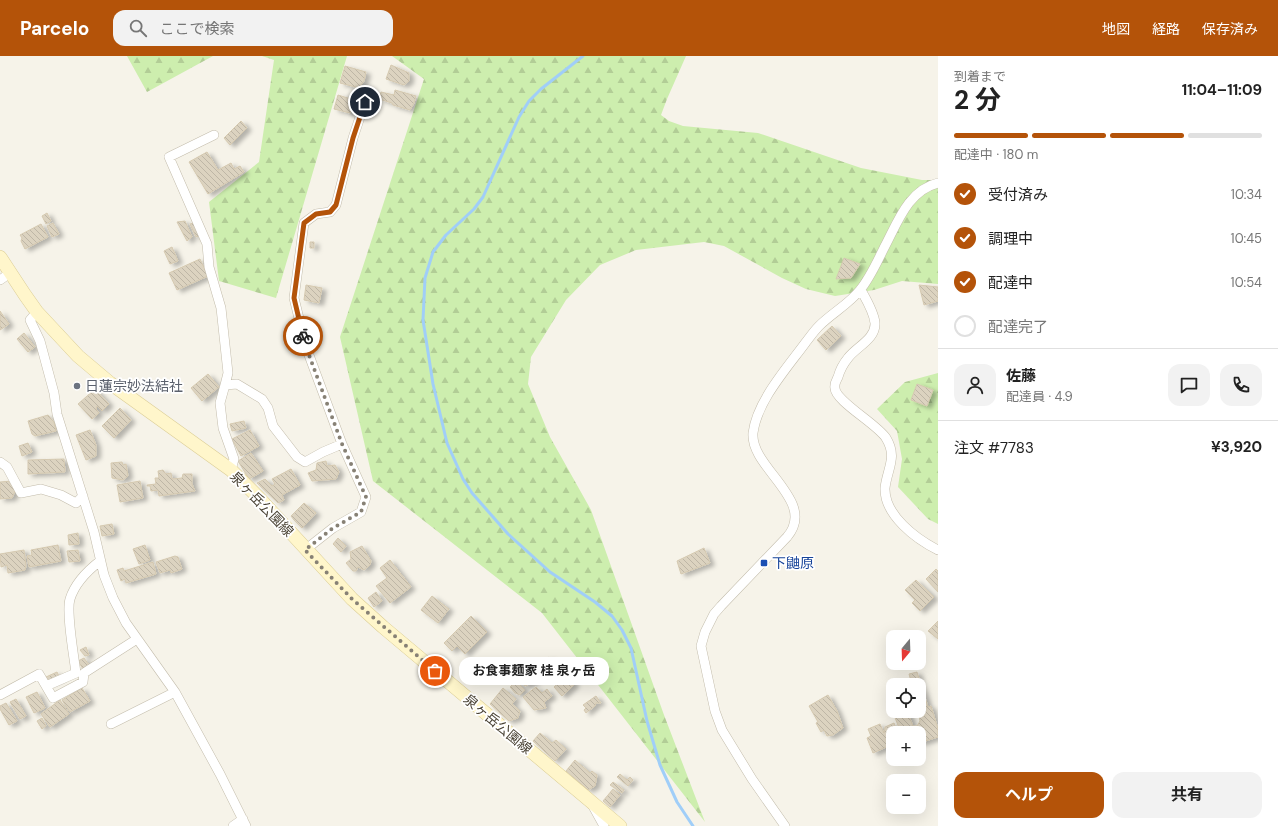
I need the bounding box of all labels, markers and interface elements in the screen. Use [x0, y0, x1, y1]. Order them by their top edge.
search box [113, 10, 393, 46]
text: Parcelo [20, 16, 89, 41]
icon: search [127, 17, 149, 39]
text: ここで検索 [159, 19, 234, 39]
text: 地図 [1102, 20, 1130, 38]
text: 経路 [1152, 20, 1180, 38]
text: 保存済み [1202, 20, 1258, 38]
text: 到着まで [954, 68, 1006, 85]
text: 11:04–11:09 [1182, 80, 1262, 100]
text: 2 分 [954, 83, 1001, 117]
pin [348, 85, 382, 119]
icon: home [354, 91, 376, 113]
text: 配達中 · 180 m [954, 146, 1038, 163]
icon: check [954, 183, 976, 205]
text: 受付済み [988, 185, 1048, 205]
text: 10:34 [1231, 186, 1262, 203]
icon: check [954, 227, 976, 249]
text: 調理中 [988, 229, 1033, 249]
text: 10:45 [1231, 230, 1262, 247]
icon: check [954, 271, 976, 293]
text: 配達中 [988, 273, 1033, 293]
text: 10:54 [1231, 274, 1262, 291]
courier [283, 316, 323, 356]
text: 配達完了 [988, 317, 1048, 337]
icon: bike [292, 325, 314, 347]
button: person [954, 364, 996, 406]
button: chat [1168, 364, 1210, 406]
button: phone [1220, 364, 1262, 406]
text: 佐藤 [1006, 366, 1036, 386]
place label: 日蓮宗妙法結社 [85, 377, 183, 395]
marker: 日蓮宗妙法結社 [72, 381, 82, 391]
text: 配達員 · 4.9 [1006, 388, 1073, 405]
text: ¥3,920 [1211, 437, 1262, 457]
text: 注文 #7783 [954, 438, 1034, 458]
street label: 泉ヶ岳公園線 [226, 468, 298, 540]
place label: 下鼬原 [772, 554, 814, 572]
marker: 下鼬原 [759, 558, 769, 568]
north arrow [886, 630, 926, 670]
map controls [886, 630, 926, 814]
pin [418, 654, 452, 688]
callout: お食事麺家 桂 泉ヶ岳 [459, 657, 609, 685]
icon: bag [424, 660, 446, 682]
text: お食事麺家 桂 泉ヶ岳 [472, 662, 596, 679]
button: locate [886, 678, 926, 718]
street label: 泉ヶ岳公園線 [460, 690, 536, 758]
button: + [886, 726, 926, 766]
button: ヘルプ [954, 772, 1104, 818]
button: 共有 [1112, 772, 1262, 818]
button: − [886, 774, 926, 814]

